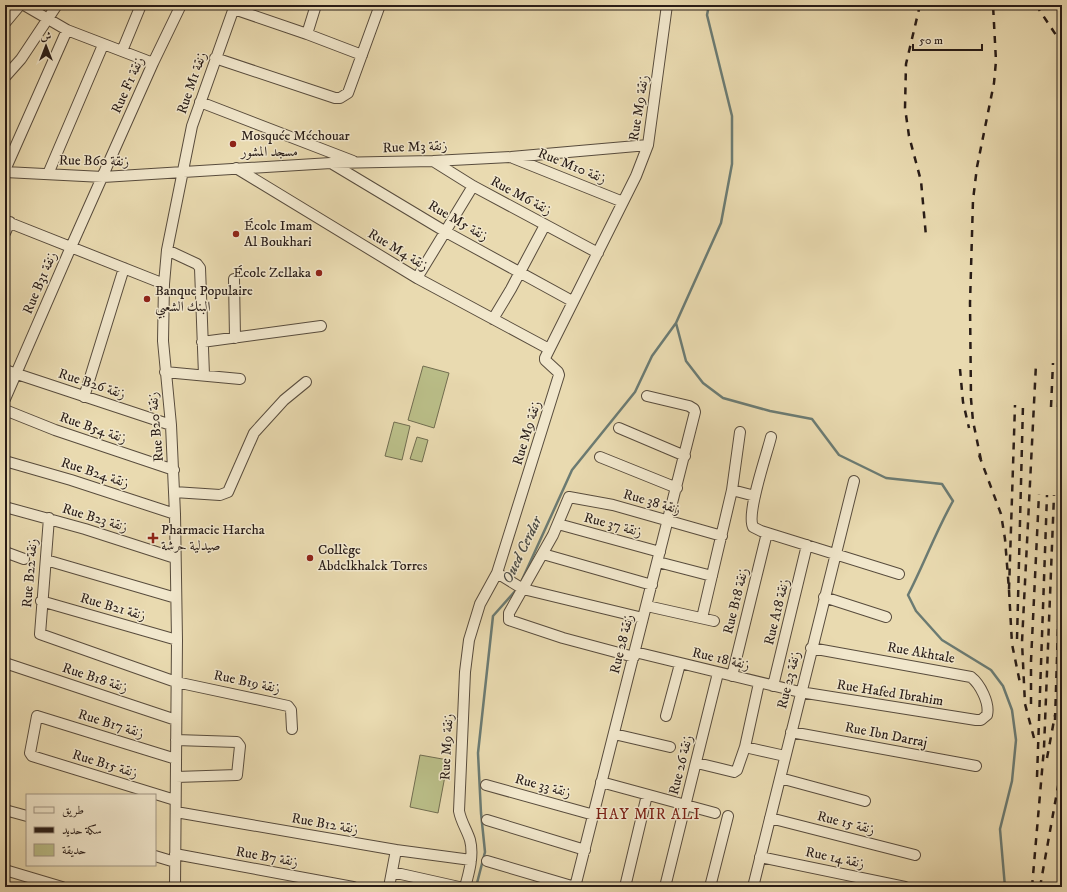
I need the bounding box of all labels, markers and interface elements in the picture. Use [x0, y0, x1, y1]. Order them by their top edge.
north arrow [26, 26, 66, 66]
scale bar [913, 26, 982, 52]
text: ش [41, 30, 52, 44]
text: 50 m [919, 33, 943, 48]
street label: Rue M1 زنقة [173, 49, 211, 117]
street label: Rue F1 زنقة [107, 54, 149, 116]
street label: Rue M9 زنقة [625, 74, 653, 142]
place label: Mosquée Méchouar مسجد المشور [239, 127, 351, 161]
street label: Rue M3 زنقة [382, 137, 448, 157]
marker: Mosquée Méchouar مسجد المشور [228, 139, 238, 149]
street label: Rue M10 زنقة [535, 144, 609, 188]
street label: Rue B60 زنقة [59, 151, 129, 171]
street label: Rue M6 زنقة [487, 172, 555, 220]
street label: Rue M5 زنقة [425, 197, 491, 245]
place label: École Imam Al Boukhari [244, 217, 313, 251]
street label: Rue M4 زنقة [364, 225, 432, 275]
marker: École Imam Al Boukhari [231, 229, 241, 239]
street label: Rue B31 زنقة [19, 249, 61, 317]
place label: École Zellaka [233, 264, 311, 282]
marker: École Zellaka [314, 268, 324, 278]
place label: Banque Populaire البنك الشعبي [155, 282, 253, 319]
marker: Banque Populaire البنك الشعبي [142, 294, 152, 304]
street label: Rue B26 زنقة [56, 365, 128, 403]
street label: Rue B20 زنقة [144, 391, 168, 463]
street label: Rue M9 زنقة [509, 399, 545, 467]
street label: Rue B54 زنقة [57, 408, 129, 448]
street label: Rue B24 زنقة [59, 454, 131, 492]
street label: Rue 38 زنقة [621, 485, 683, 519]
street label: Rue B23 زنقة [60, 499, 130, 537]
street label: Rue 37 زنقة [582, 509, 644, 541]
water label: Oued Cerdar [498, 512, 547, 587]
place label: Pharmacie Harcha صيدلية حرشة [161, 521, 265, 555]
marker: Pharmacie Harcha صيدلية حرشة [148, 533, 158, 543]
street label: Rue B22 زنقة [18, 538, 42, 608]
place label: Collège Abdelkhalek Torres [318, 541, 428, 575]
marker: Collège Abdelkhalek Torres [305, 553, 315, 563]
street label: Rue B18 زنقة [719, 566, 753, 636]
street label: Rue A18 زنقة [760, 577, 794, 647]
street label: Rue B21 زنقة [78, 589, 148, 625]
street label: Rue 28 زنقة [606, 612, 638, 676]
street label: Rue Akhtale [886, 638, 956, 668]
street label: Rue 18 زنقة [690, 644, 752, 674]
street label: Rue 23 زنقة [773, 649, 805, 711]
street label: Rue B18 زنقة [60, 659, 130, 697]
street label: Rue B19 زنقة [212, 666, 282, 698]
street label: Rue Hafed Ibrahim [835, 676, 945, 710]
street label: Rue B17 زنقة [76, 705, 146, 743]
street label: Rue M9 زنقة [436, 713, 458, 781]
street label: Rue Ibn Darraj [843, 718, 929, 752]
street label: Rue 26 زنقة [665, 733, 697, 797]
street label: Rue B15 زنقة [70, 746, 140, 782]
street label: Rue 33 زنقة [513, 770, 573, 802]
legend [26, 794, 156, 866]
text: طريق [62, 803, 84, 818]
district label: HAY MIR ALI [595, 805, 701, 824]
street label: Rue 15 زنقة [815, 807, 877, 839]
street label: Rue B12 زنقة [290, 809, 360, 839]
text: سكة حديد [62, 823, 102, 838]
text: حديقة [62, 843, 86, 858]
street label: Rue B7 زنقة [234, 843, 300, 871]
street label: Rue 14 زنقة [804, 843, 866, 873]

